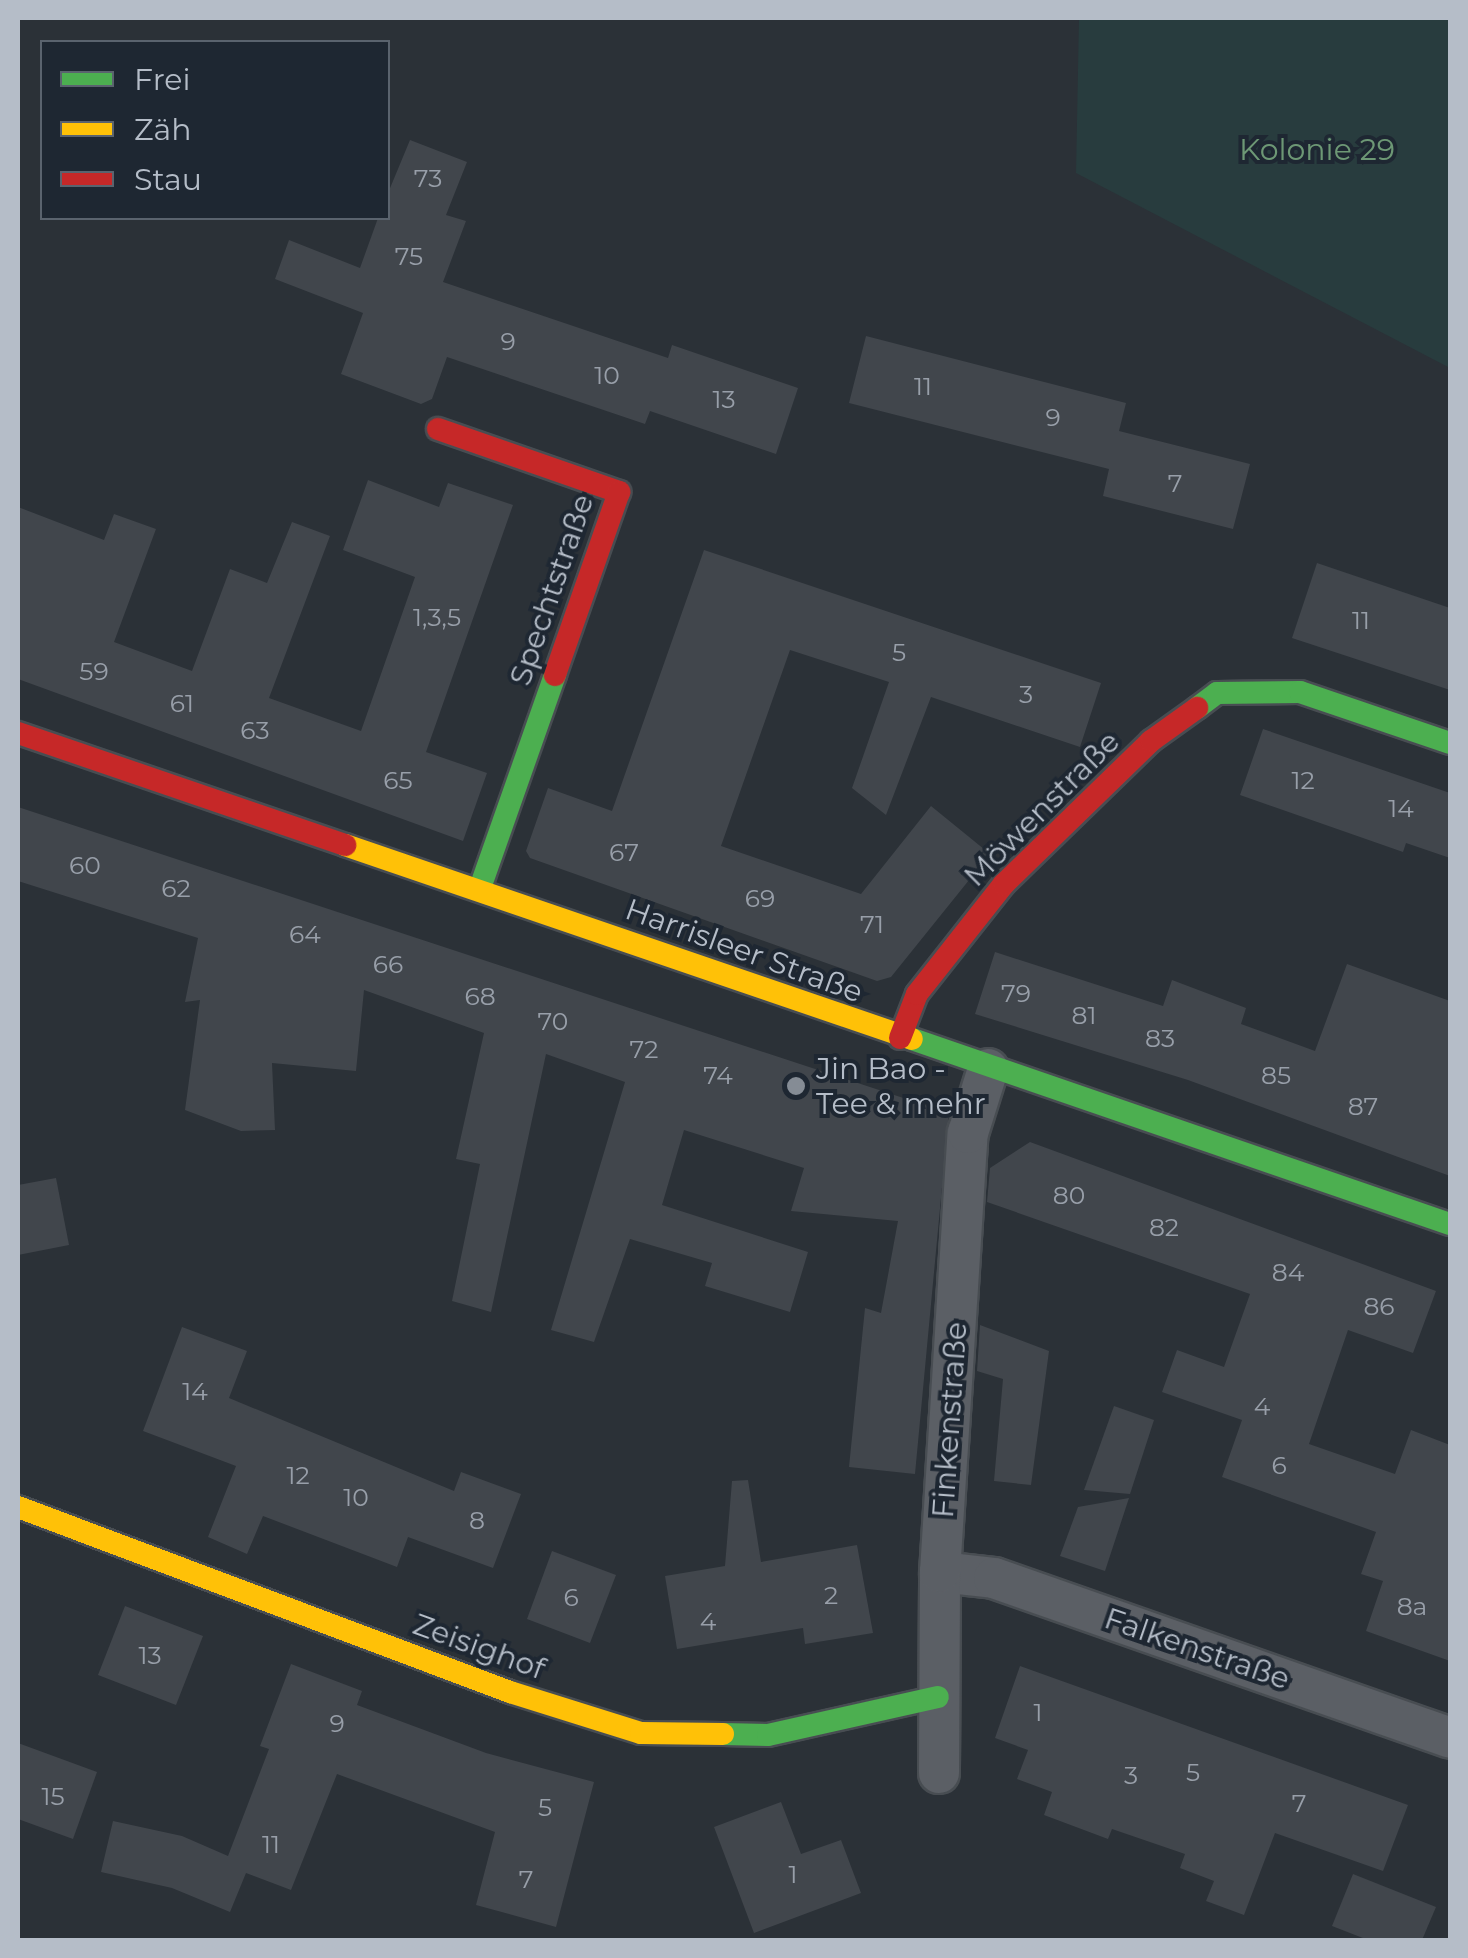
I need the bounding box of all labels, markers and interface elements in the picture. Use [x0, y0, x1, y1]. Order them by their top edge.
legend [40, 40, 390, 220]
text: Frei [134, 61, 191, 98]
text: Zäh [134, 111, 192, 148]
park label: Kolonie 29 [1239, 132, 1395, 168]
text: Stau [134, 161, 202, 198]
house number: 73 [414, 163, 442, 193]
house number: 75 [395, 241, 423, 271]
house number: 9 [500, 326, 516, 356]
house number: 10 [594, 360, 620, 390]
house number: 11 [914, 371, 932, 401]
house number: 13 [712, 384, 736, 414]
house number: 9 [1045, 402, 1061, 432]
house number: 7 [1168, 468, 1182, 498]
street label: Spechtstraße [503, 490, 601, 690]
house number: 1,3,5 [413, 602, 461, 632]
house number: 11 [1352, 605, 1370, 635]
house number: 5 [892, 637, 906, 667]
house number: 59 [79, 656, 109, 686]
house number: 3 [1019, 679, 1033, 709]
house number: 61 [170, 688, 194, 718]
house number: 63 [240, 715, 270, 745]
street label: Möwenstraße [957, 724, 1127, 894]
house number: 65 [383, 765, 413, 795]
house number: 12 [1291, 765, 1315, 795]
house number: 14 [1388, 793, 1414, 823]
house number: 67 [609, 837, 639, 867]
house number: 60 [69, 850, 101, 880]
house number: 62 [161, 873, 191, 903]
house number: 69 [745, 883, 775, 913]
street label: Harrisleer Straße [620, 891, 868, 1011]
house number: 71 [860, 909, 884, 939]
house number: 64 [289, 919, 321, 949]
house number: 66 [373, 949, 403, 979]
house number: 79 [1001, 978, 1031, 1008]
house number: 68 [464, 981, 496, 1011]
house number: 81 [1072, 1000, 1096, 1030]
house number: 70 [538, 1006, 568, 1036]
house number: 83 [1145, 1023, 1175, 1053]
house number: 72 [630, 1034, 658, 1064]
place label: Jin Bao - Tee & mehr [816, 1051, 986, 1122]
house number: 74 [703, 1060, 733, 1090]
house number: 85 [1261, 1060, 1291, 1090]
marker: Jin Bao - Tee & mehr [785, 1075, 807, 1097]
house number: 87 [1348, 1091, 1378, 1121]
house number: 80 [1053, 1180, 1085, 1210]
house number: 82 [1149, 1212, 1179, 1242]
house number: 84 [1272, 1257, 1304, 1287]
house number: 86 [1363, 1291, 1395, 1321]
street label: Finkenstraße [925, 1321, 975, 1519]
house number: 14 [182, 1376, 208, 1406]
house number: 4 [1254, 1391, 1270, 1421]
house number: 6 [1271, 1450, 1287, 1480]
house number: 12 [286, 1460, 310, 1490]
house number: 10 [343, 1482, 369, 1512]
house number: 8 [469, 1505, 485, 1535]
house number: 2 [824, 1580, 838, 1610]
house number: 6 [563, 1582, 579, 1612]
house number: 8a [1397, 1591, 1427, 1621]
street label: Falkenstraße [1100, 1601, 1294, 1697]
house number: 4 [700, 1606, 716, 1636]
street label: Zeisighof [408, 1607, 550, 1687]
house number: 13 [138, 1640, 162, 1670]
house number: 1 [1033, 1697, 1043, 1727]
house number: 9 [329, 1708, 345, 1738]
house number: 5 [1186, 1757, 1200, 1787]
house number: 3 [1124, 1760, 1138, 1790]
house number: 15 [41, 1781, 65, 1811]
house number: 7 [1292, 1788, 1306, 1818]
house number: 5 [538, 1792, 552, 1822]
house number: 11 [262, 1829, 280, 1859]
house number: 1 [788, 1859, 798, 1889]
house number: 7 [519, 1864, 533, 1894]

